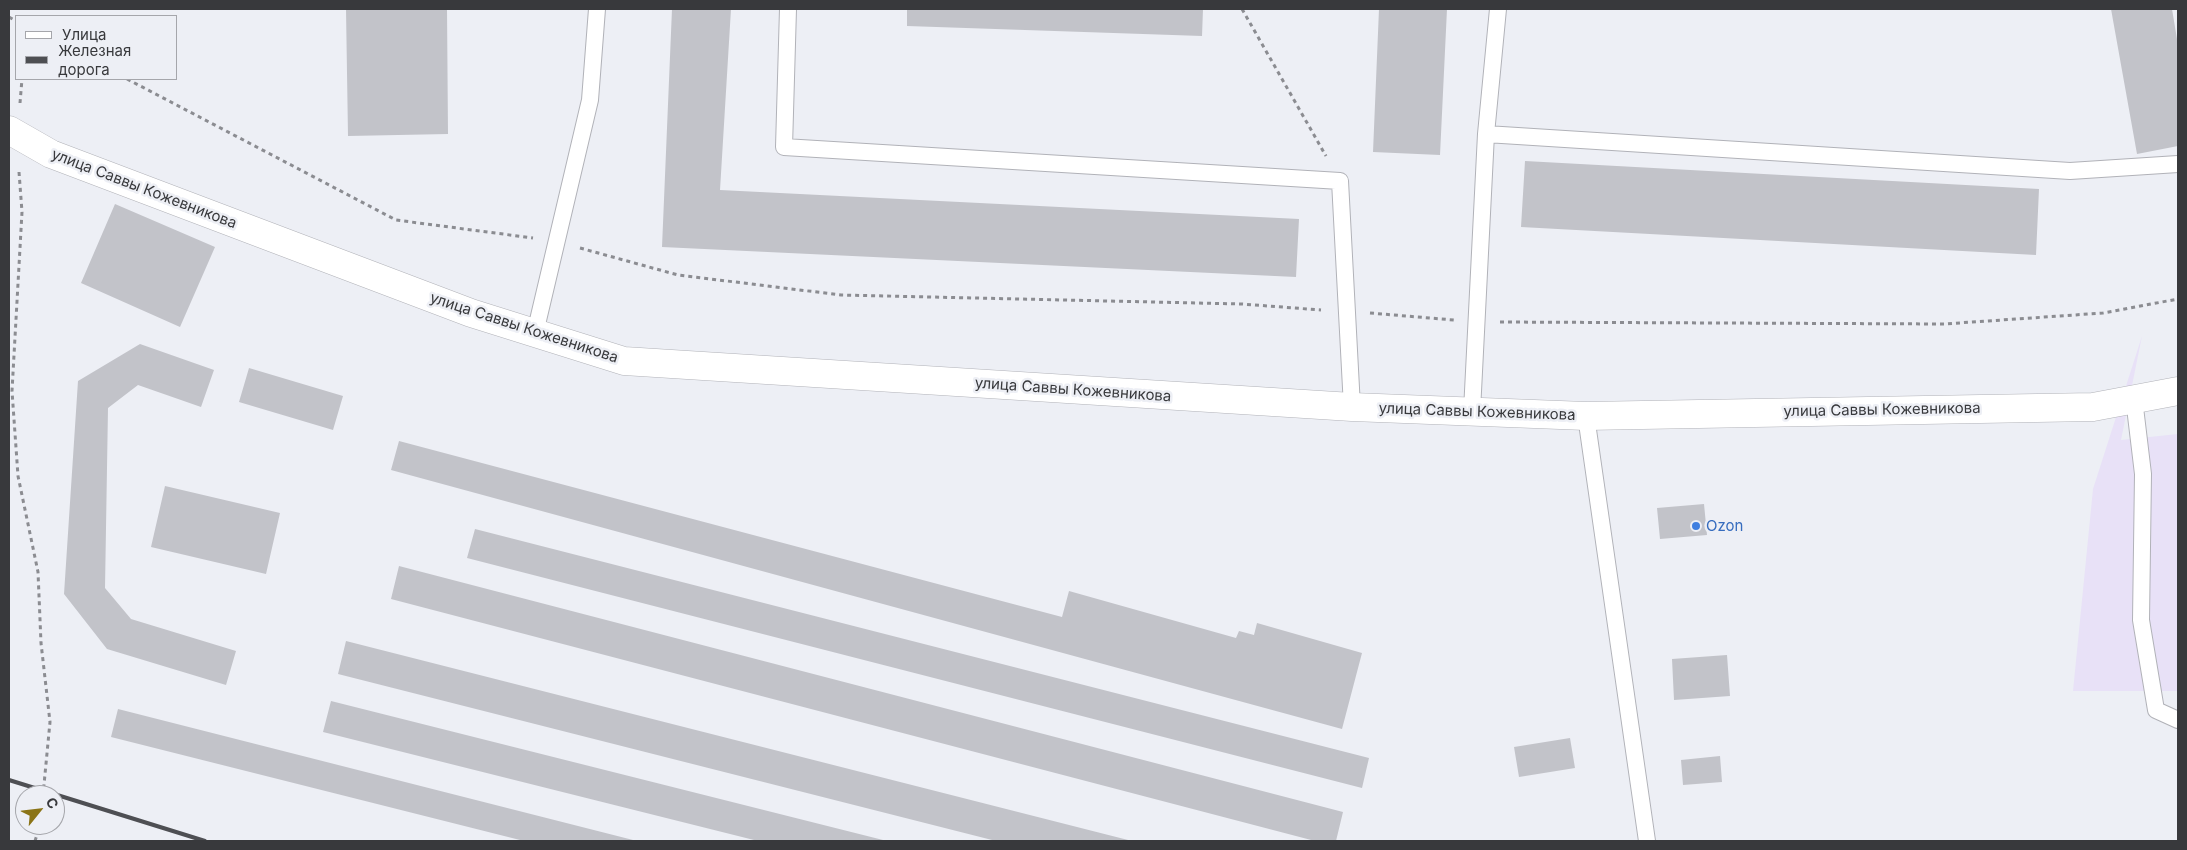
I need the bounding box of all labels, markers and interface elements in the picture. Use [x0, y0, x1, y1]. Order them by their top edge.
legend [15, 15, 178, 80]
text: Улица [62, 25, 106, 44]
text: Железная дорога [58, 41, 131, 79]
street label: улица Саввы Кожевникова [49, 145, 239, 233]
street label: улица Саввы Кожевникова [428, 289, 620, 367]
street label: улица Саввы Кожевникова [974, 374, 1172, 406]
street label: улица Саввы Кожевникова [1783, 399, 1981, 421]
street label: улица Саввы Кожевникова [1378, 400, 1576, 424]
place label: Ozon [1706, 517, 1743, 535]
marker: Ozon [1690, 520, 1702, 532]
north arrow [15, 785, 65, 835]
text: С [43, 794, 63, 812]

